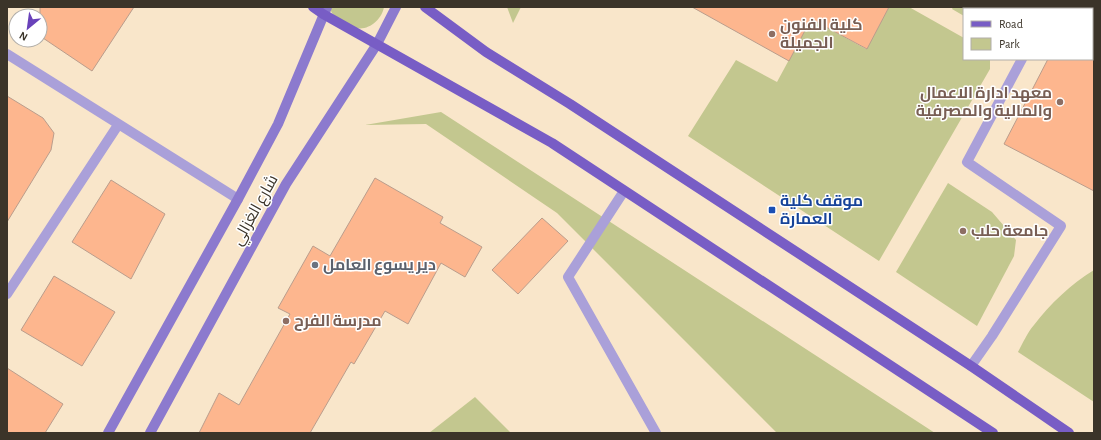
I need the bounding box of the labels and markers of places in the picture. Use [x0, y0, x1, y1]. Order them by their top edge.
place label: كلية الفنون الجميلة [780, 17, 863, 51]
marker: كلية الفنون الجميلة [767, 29, 777, 39]
place label: معهد ادارة الاعمال والمالية والمصرفية [916, 85, 1052, 120]
marker: معهد ادارة الاعمال والمالية والمصرفية [1055, 97, 1065, 107]
place label: موقف كلية العمارة [780, 193, 863, 228]
marker: موقف كلية العمارة [767, 205, 777, 215]
place label: جامعة حلب [971, 223, 1048, 239]
marker: جامعة حلب [958, 226, 968, 236]
place label: دير يسوع العامل [323, 257, 436, 275]
marker: دير يسوع العامل [310, 260, 320, 270]
place label: مدرسة الفرح [294, 313, 382, 331]
marker: مدرسة الفرح [281, 316, 291, 326]

